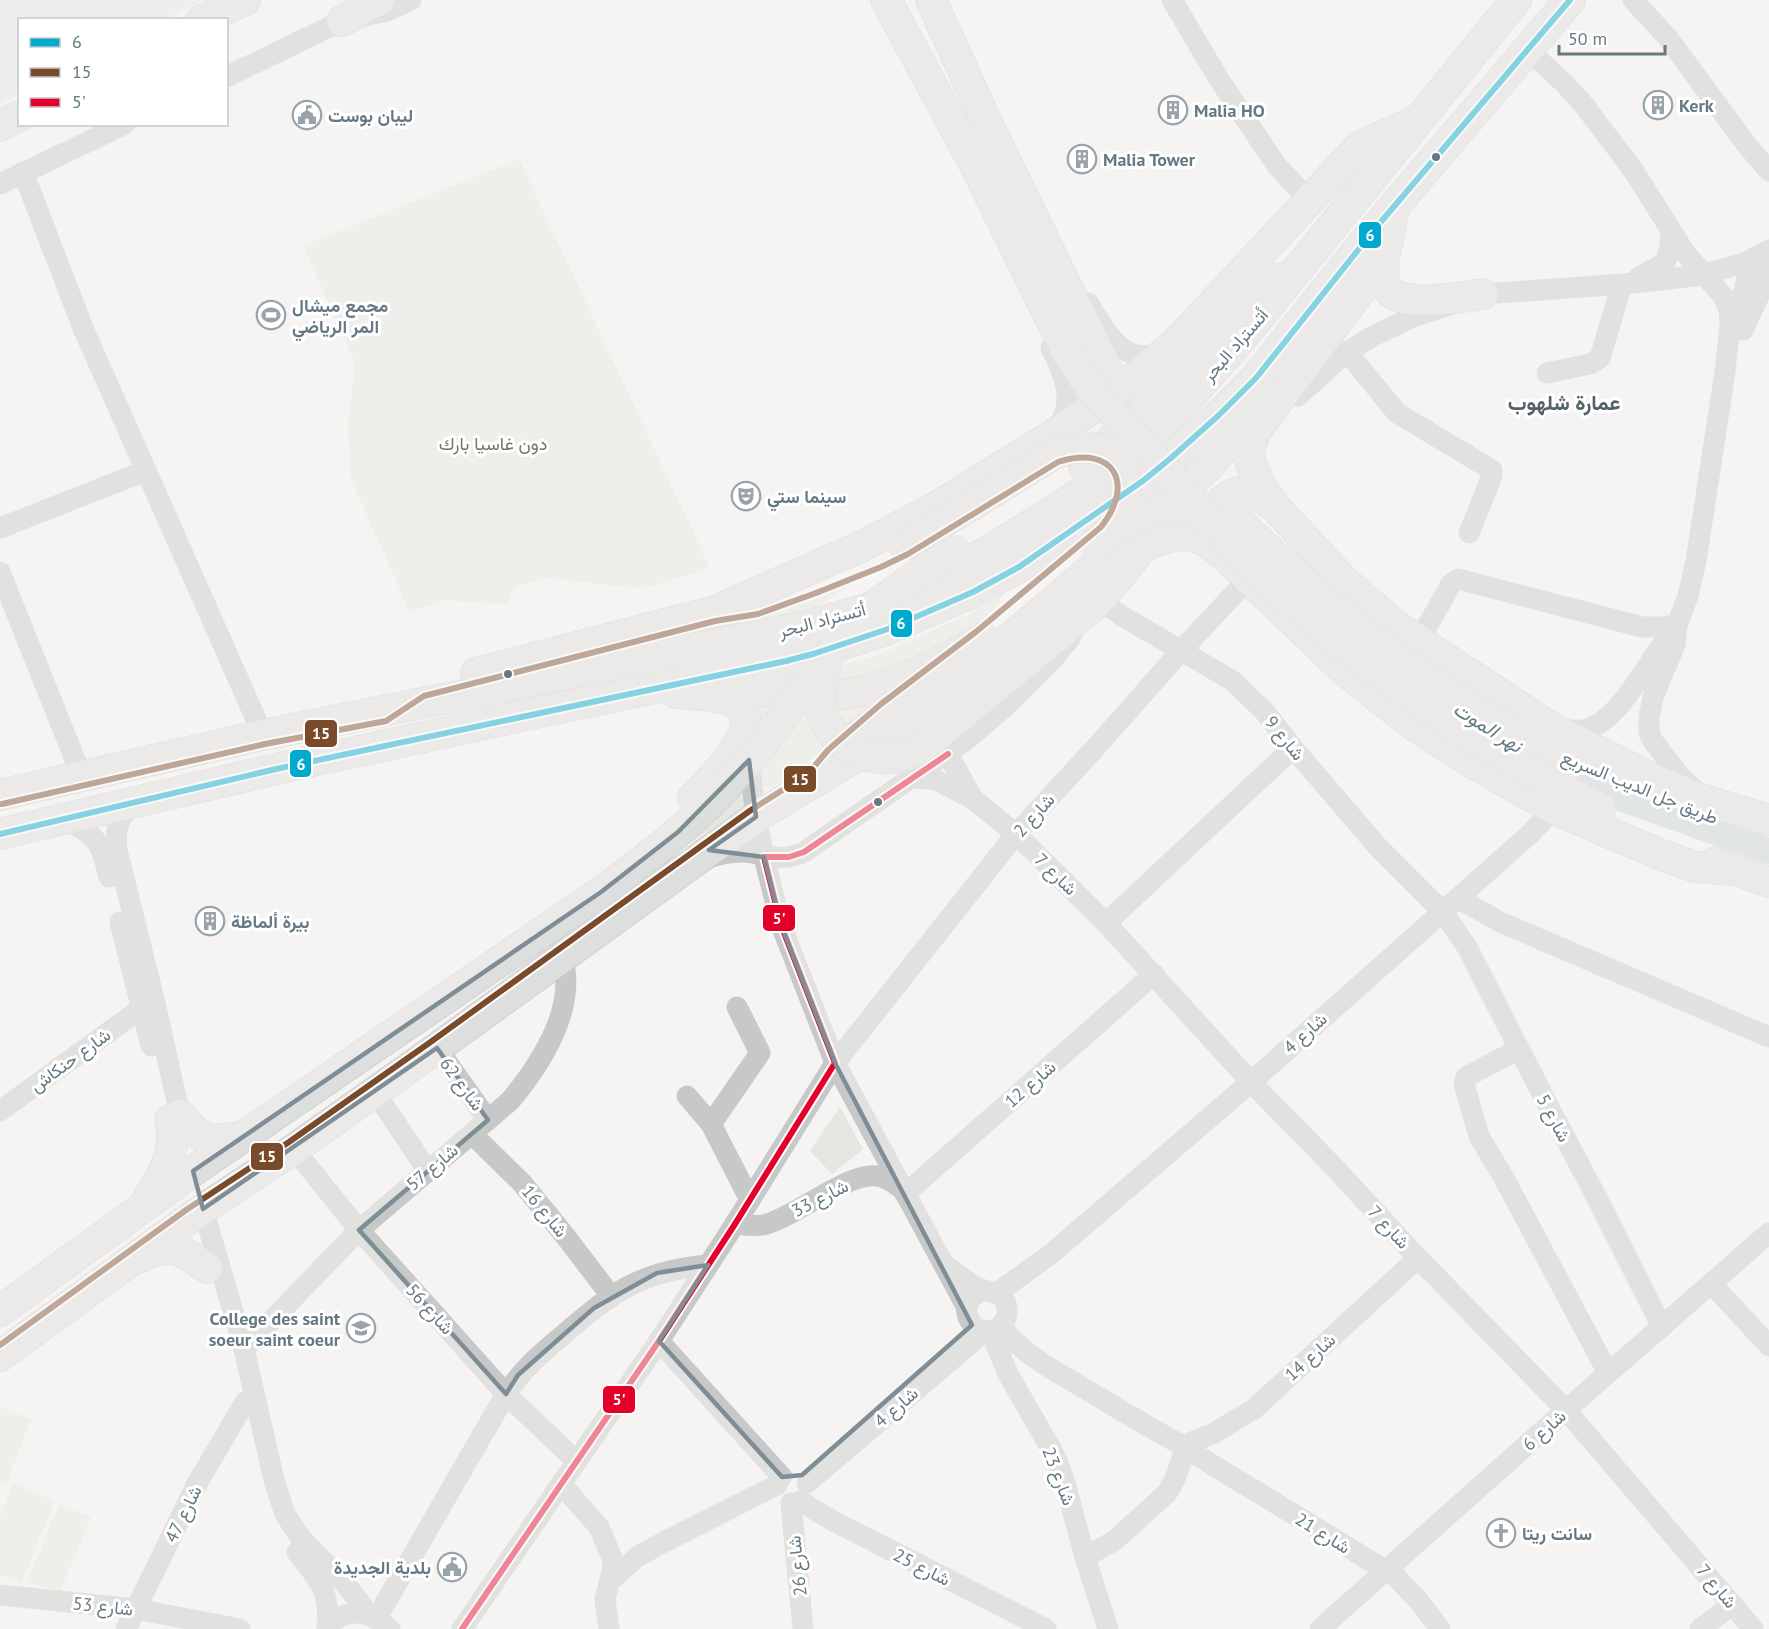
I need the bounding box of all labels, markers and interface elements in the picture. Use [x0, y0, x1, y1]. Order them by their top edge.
legend [18, 18, 228, 126]
scale bar [1559, 18, 1666, 56]
text: 50 m [1568, 27, 1607, 50]
text: 6 [72, 30, 82, 53]
text: 15 [72, 60, 92, 83]
building icon: Kerk [1642, 89, 1674, 121]
text: 5' [72, 90, 86, 113]
building icon: Malia HO [1157, 94, 1189, 126]
place label: Kerk [1679, 94, 1714, 117]
public building icon: ليبان بوست [291, 99, 323, 131]
place label: Malia HO [1194, 99, 1265, 122]
place label: ليبان بوست [328, 104, 413, 127]
building icon: Malia Tower [1066, 143, 1098, 175]
place label: Malia Tower [1103, 148, 1196, 171]
unlabelled marker [1430, 151, 1442, 163]
line badge: 6 [1358, 221, 1382, 249]
text: 6 [1365, 225, 1375, 245]
place label: مجمع ميشال المر الرياضي [292, 294, 389, 342]
sports icon: مجمع ميشال المر الرياضي [255, 299, 287, 331]
street label: أتستراد البحر [1196, 304, 1273, 387]
district label: عمارة شلهوب [1508, 389, 1620, 416]
park label: دون غاسيا بارك [439, 432, 547, 455]
theatre icon: سينما ستي [730, 480, 762, 512]
place label: سينما ستي [767, 485, 846, 512]
street label: أتستراد البحر [775, 597, 868, 643]
line badge: 6 [890, 609, 913, 638]
text: 6 [896, 613, 906, 633]
unlabelled marker [502, 668, 514, 680]
water label: نهر الموت [1448, 696, 1529, 759]
street label: شارع 9 [1259, 711, 1310, 766]
line badge: 15 [304, 719, 338, 748]
text: 15 [312, 723, 330, 743]
street label: طريق جل الديب السريع [1558, 745, 1722, 830]
line badge: 6 [289, 749, 312, 778]
text: 6 [296, 754, 306, 774]
line badge: 15 [783, 765, 817, 793]
text: 15 [791, 769, 809, 789]
street label: شارع 2 [1008, 788, 1060, 842]
unlabelled marker [872, 796, 884, 808]
street label: شارع 7 [1029, 848, 1082, 901]
line badge: 5' [762, 904, 796, 932]
building icon: بيرة ألماظة [194, 905, 226, 937]
text: 5' [772, 908, 786, 928]
place label: بيرة ألماظة [231, 910, 310, 933]
street label: شارع 4 [1278, 1007, 1332, 1059]
street label: شارع حنكاش [25, 1023, 115, 1098]
street label: شارع 62 [434, 1053, 489, 1116]
street label: شارع 12 [1000, 1055, 1061, 1113]
street label: شارع 5 [1531, 1090, 1576, 1146]
street label: شارع 57 [401, 1139, 463, 1196]
line badge: 15 [250, 1142, 284, 1171]
text: 15 [258, 1146, 276, 1166]
street label: شارع 33 [788, 1174, 853, 1223]
street label: شارع 16 [516, 1180, 573, 1242]
street label: شارع 7 [1363, 1201, 1415, 1254]
street label: شارع 56 [400, 1279, 459, 1340]
place label: College des saint soeur saint coeur [209, 1307, 341, 1351]
school or university icon: College des saint soeur saint coeur [345, 1312, 377, 1344]
street label: شارع 14 [1280, 1328, 1341, 1387]
street label: شارع 4 [869, 1382, 923, 1433]
line badge: 5' [602, 1385, 636, 1414]
text: 5' [612, 1389, 626, 1409]
street label: شارع 6 [1517, 1404, 1571, 1456]
street label: شارع 23 [1036, 1444, 1081, 1509]
street label: شارع 47 [159, 1482, 208, 1547]
street label: شارع 21 [1291, 1507, 1355, 1560]
church icon: سانت ريتا [1485, 1517, 1517, 1549]
place label: سانت ريتا [1522, 1522, 1592, 1545]
street label: شارع 26 [782, 1535, 813, 1597]
street label: شارع 25 [889, 1543, 954, 1592]
public building icon: بلدية الجديدة [436, 1551, 468, 1583]
place label: بلدية الجديدة [334, 1556, 431, 1579]
street label: شارع 7 [1691, 1559, 1742, 1614]
street label: شارع 53 [72, 1591, 134, 1622]

